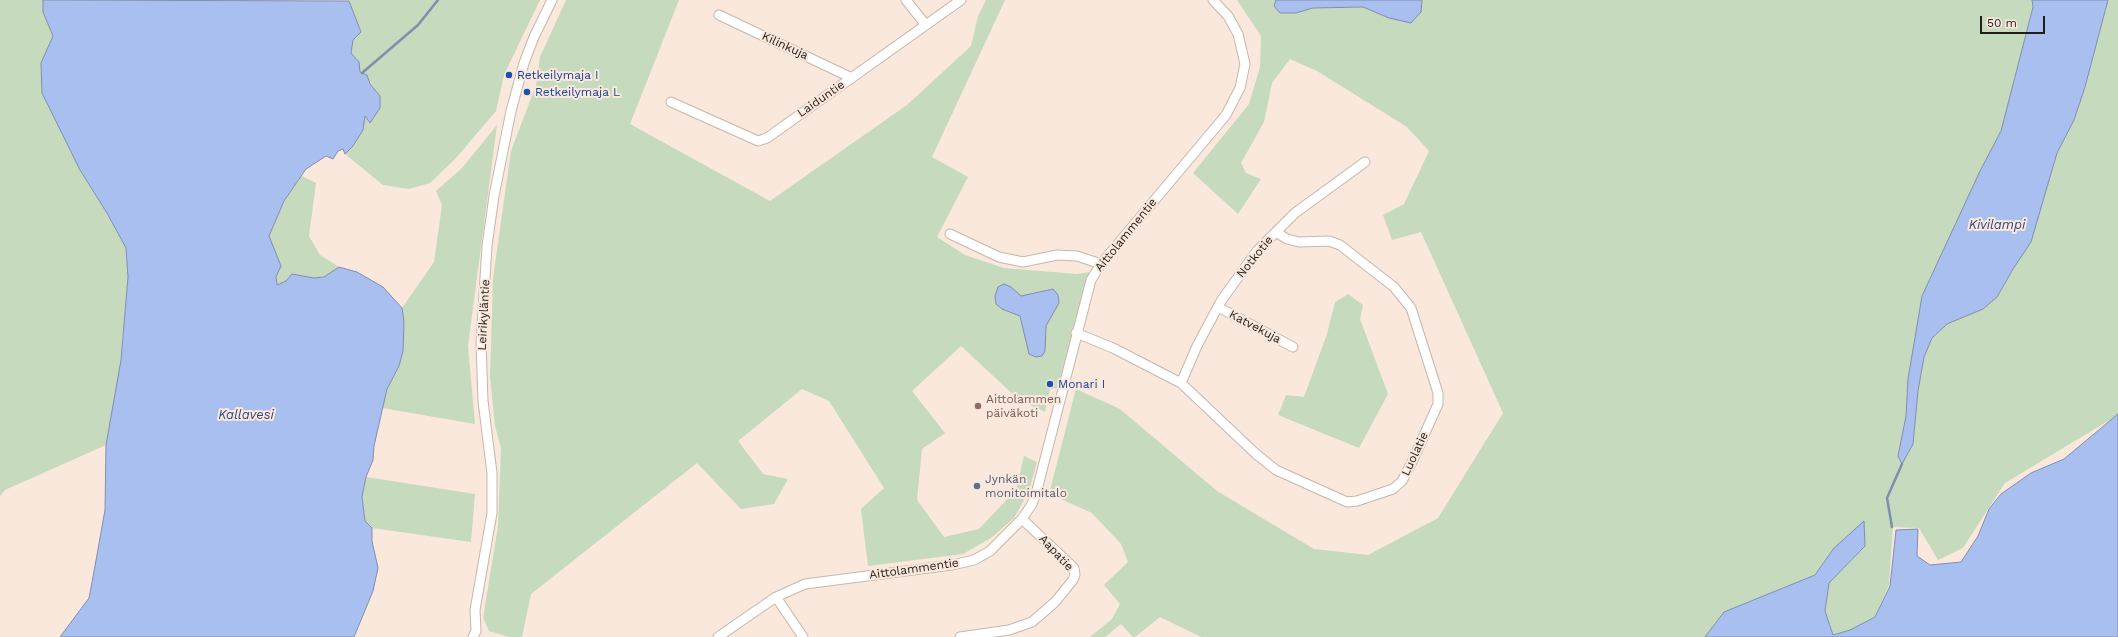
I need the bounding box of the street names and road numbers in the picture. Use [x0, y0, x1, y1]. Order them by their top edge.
street label: Kilinkuja [760, 29, 810, 63]
street label: Laiduntie [795, 77, 847, 121]
street label: Aittolammentie [1092, 195, 1160, 275]
street label: Notkotie [1234, 233, 1276, 281]
street label: Leirikyläntie [475, 279, 493, 351]
street label: Katvekuja [1227, 307, 1283, 347]
street label: Luolatie [1399, 430, 1431, 478]
street label: Aapatie [1036, 532, 1076, 574]
street label: Aittolammentie [868, 556, 960, 582]

